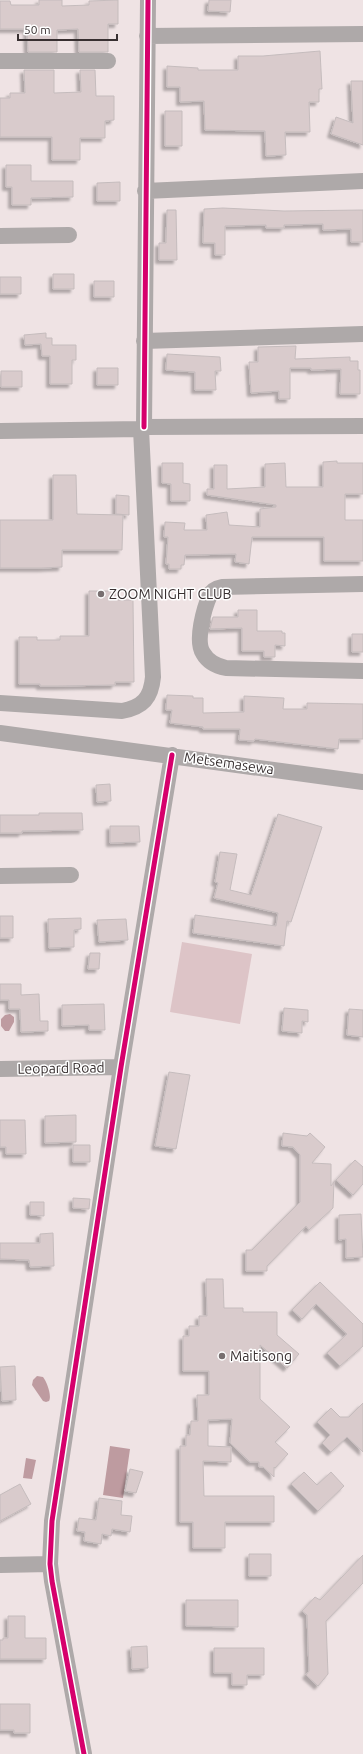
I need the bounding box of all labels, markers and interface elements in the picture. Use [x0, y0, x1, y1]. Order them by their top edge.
scale bar [18, 16, 117, 42]
text: 50 m [24, 23, 51, 36]
place label: ZOOM NIGHT CLUB [109, 586, 232, 602]
marker: ZOOM NIGHT CLUB [96, 589, 106, 599]
street label: Metsemasewa [183, 749, 275, 777]
street label: Leopard Road [17, 1059, 105, 1077]
place label: Maitisong [230, 1348, 292, 1364]
marker: Maitisong [217, 1351, 227, 1361]

